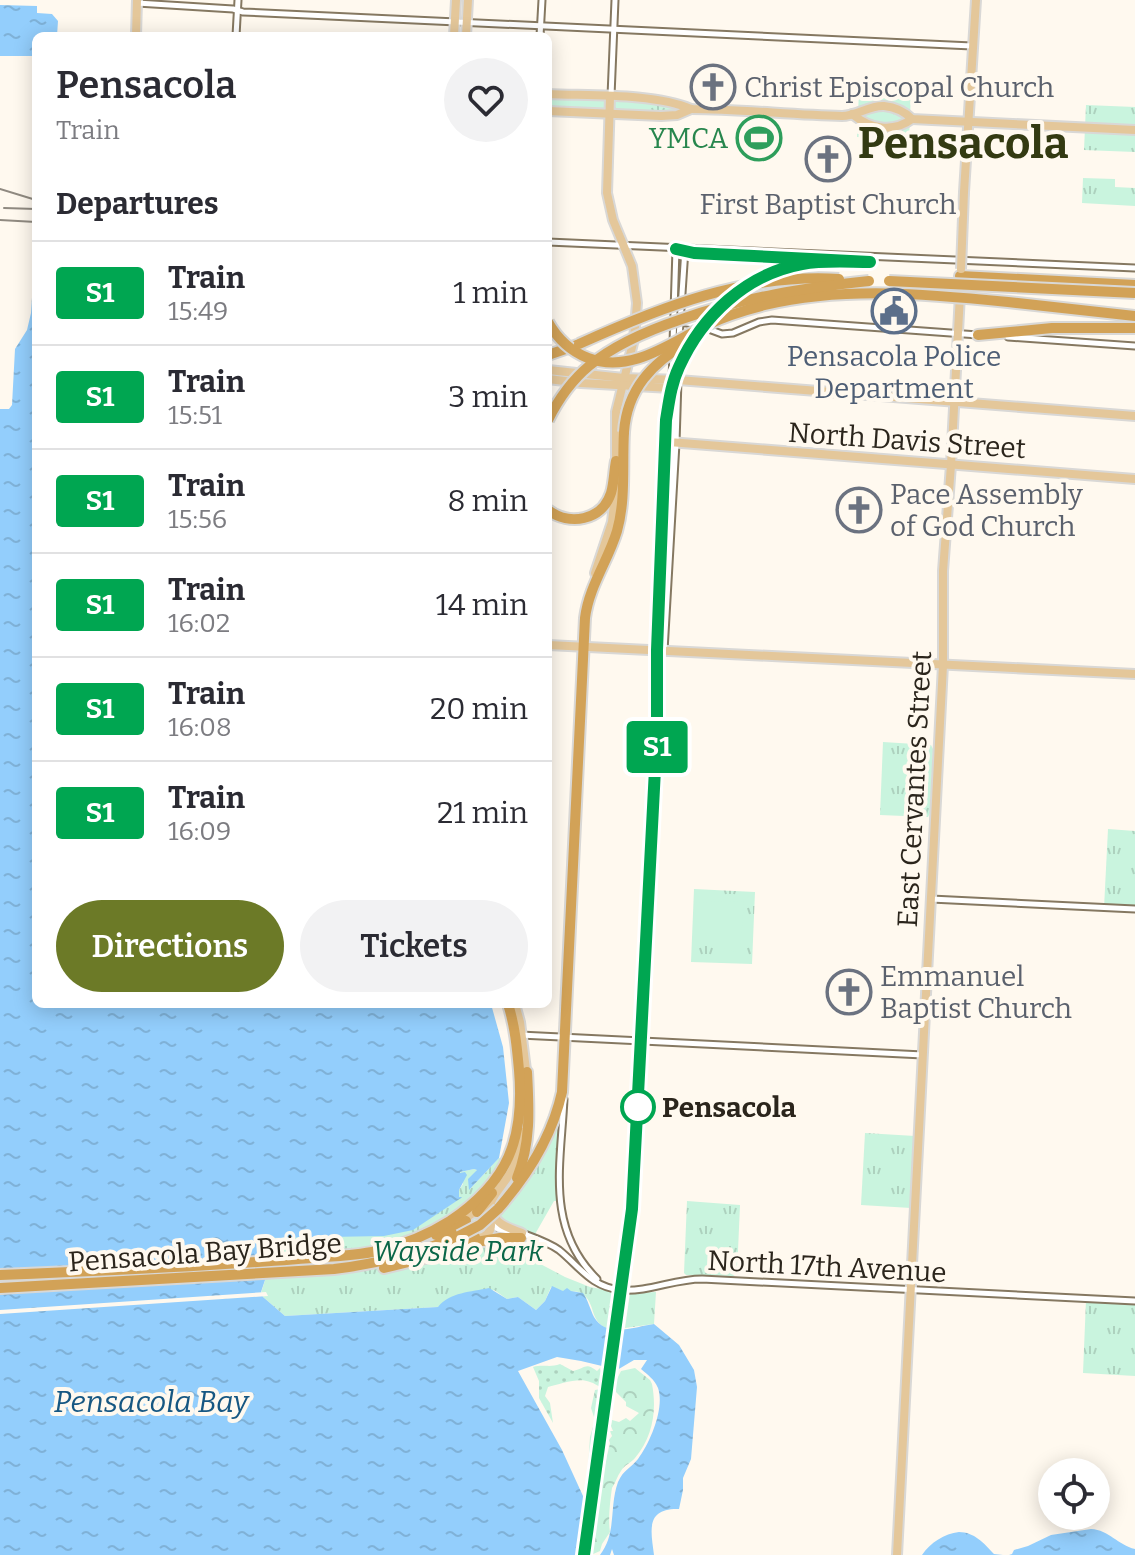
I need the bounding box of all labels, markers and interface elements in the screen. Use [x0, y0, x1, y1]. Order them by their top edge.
button: heart [444, 58, 528, 142]
text: Pensacola [56, 62, 236, 108]
church icon: Christ Episcopal Church [689, 63, 737, 111]
place label: Christ Episcopal Church [744, 71, 1054, 104]
sports icon: YMCA [735, 114, 783, 162]
text: Train [56, 115, 120, 146]
district label: Pensacola [858, 117, 1069, 170]
place label: YMCA [649, 122, 728, 155]
church icon: First Baptist Church [804, 135, 852, 183]
text: Departures [56, 186, 219, 222]
place label: First Baptist Church [700, 188, 956, 221]
text: Train [168, 260, 245, 296]
text: 1 min [453, 275, 528, 311]
text: S1 [86, 276, 114, 309]
public building icon: Pensacola Police Department [870, 287, 918, 335]
text: 15:49 [168, 296, 228, 327]
place label: Pensacola Police Department [787, 340, 1001, 405]
text: Train [168, 364, 245, 400]
text: 3 min [448, 379, 528, 415]
text: S1 [86, 380, 114, 413]
text: 15:51 [168, 400, 222, 431]
street label: North Davis Street [787, 416, 1027, 465]
text: Train [168, 468, 245, 504]
place label: Pace Assembly of God Church [890, 478, 1083, 543]
text: 8 min [447, 483, 528, 519]
text: S1 [86, 484, 114, 517]
church icon: Pace Assembly of God Church [835, 486, 883, 534]
text: 15:56 [168, 504, 227, 535]
text: Train [168, 572, 245, 608]
text: 14 min [436, 587, 528, 623]
text: S1 [86, 588, 114, 621]
text: 16:02 [168, 608, 230, 639]
street label: East Cervantes Street [891, 650, 938, 928]
text: Train [168, 676, 245, 712]
text: 20 min [430, 691, 528, 727]
text: S1 [86, 692, 114, 725]
text: 16:08 [168, 712, 232, 743]
line badge: S1 [621, 721, 693, 773]
text: S1 [643, 730, 671, 763]
text: Train [168, 780, 245, 816]
text: 21 min [437, 795, 528, 831]
text: S1 [86, 796, 114, 829]
text: 16:09 [168, 816, 231, 847]
button: Directions [56, 900, 284, 992]
button: Tickets [300, 900, 528, 992]
place label: Emmanuel Baptist Church [880, 960, 1072, 1025]
church icon: Emmanuel Baptist Church [825, 968, 873, 1016]
marker: Pensacola [621, 1090, 655, 1124]
place label: Pensacola [662, 1091, 796, 1124]
street label: Pensacola Bay Bridge [67, 1226, 343, 1279]
park label: Wayside Park [373, 1235, 544, 1268]
street label: North 17th Avenue [707, 1244, 947, 1289]
water label: Pensacola Bay [54, 1384, 250, 1420]
map controls [1038, 1458, 1110, 1530]
button: locate [1038, 1458, 1110, 1530]

